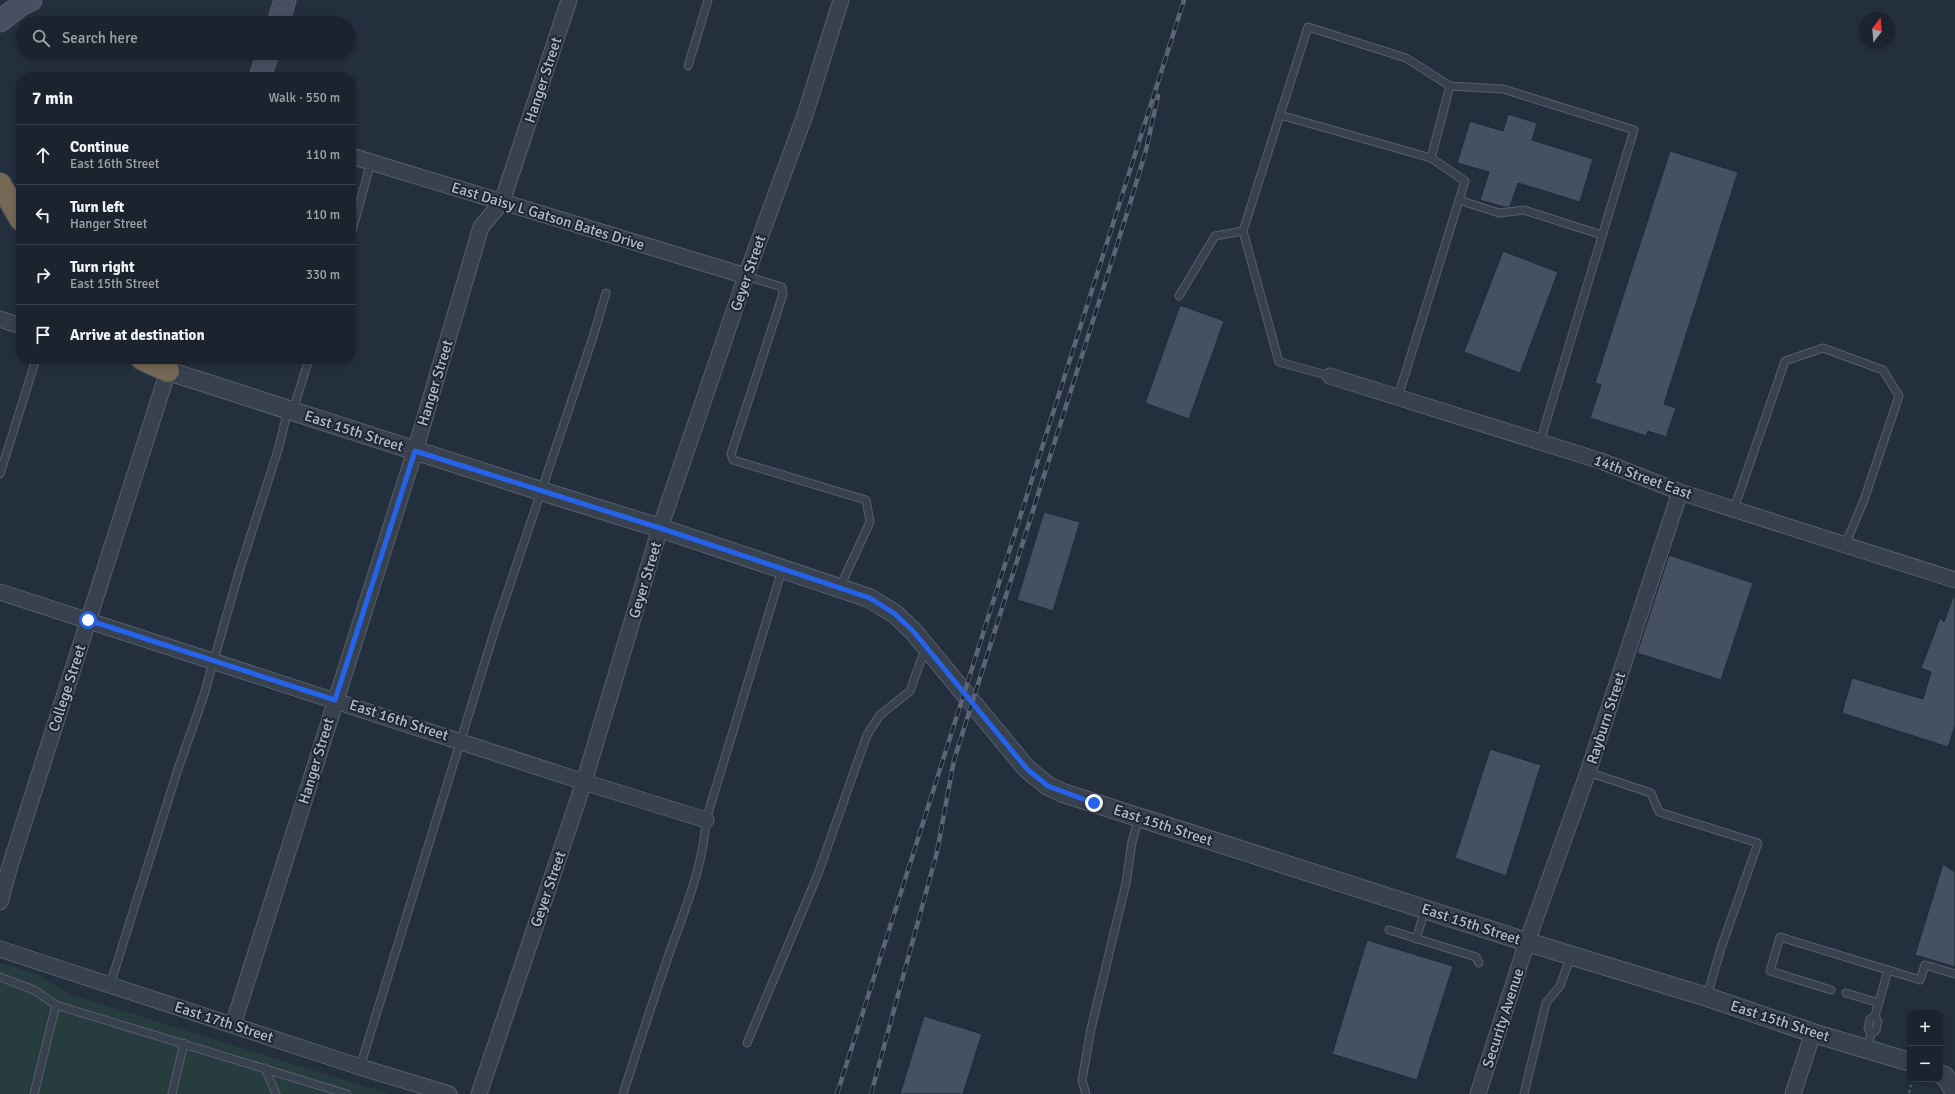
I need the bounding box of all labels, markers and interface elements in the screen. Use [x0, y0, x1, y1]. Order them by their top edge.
north arrow [1859, 12, 1895, 48]
search box [16, 16, 356, 60]
icon: search [30, 27, 52, 49]
text: Search here [62, 29, 138, 47]
street label: Hanger Street [521, 35, 565, 125]
text: 7 min [32, 88, 73, 109]
text: Walk · 550 m [269, 90, 340, 106]
text: Continue [70, 138, 129, 156]
icon: ahead [32, 144, 54, 166]
text: 110 m [306, 147, 340, 163]
text: East 16th Street [70, 156, 159, 172]
street label: East Daisy L Gatson Bates Drive [449, 178, 647, 254]
text: Turn left [70, 198, 124, 216]
icon: left [32, 204, 54, 226]
text: 110 m [306, 207, 340, 223]
text: Hanger Street [70, 216, 147, 232]
street label: Geyer Street [727, 233, 769, 313]
text: Turn right [70, 258, 135, 276]
icon: right [32, 264, 54, 286]
text: 330 m [306, 267, 340, 283]
text: East 15th Street [70, 276, 159, 292]
icon: arrive [32, 324, 54, 346]
text: Arrive at destination [70, 326, 205, 344]
street label: Hanger Street [413, 338, 457, 428]
street label: East 15th Street [302, 407, 406, 455]
street label: 14th Street East [1591, 451, 1695, 503]
street label: Geyer Street [625, 539, 665, 621]
route start [79, 611, 97, 629]
street label: College Street [44, 642, 90, 734]
street label: Rayburn Street [1583, 670, 1629, 766]
street label: East 16th Street [347, 696, 451, 744]
street label: Hanger Street [294, 716, 338, 806]
route end [1085, 794, 1103, 812]
street label: East 15th Street [1111, 801, 1215, 849]
street label: Geyer Street [527, 849, 569, 929]
street label: East 15th Street [1419, 900, 1523, 948]
street label: Security Avenue [1478, 966, 1528, 1070]
street label: East 15th Street [1728, 997, 1832, 1045]
street label: East 17th Street [172, 998, 276, 1046]
map controls [1907, 1010, 1943, 1082]
button: + [1907, 1010, 1943, 1046]
button: − [1907, 1046, 1943, 1082]

